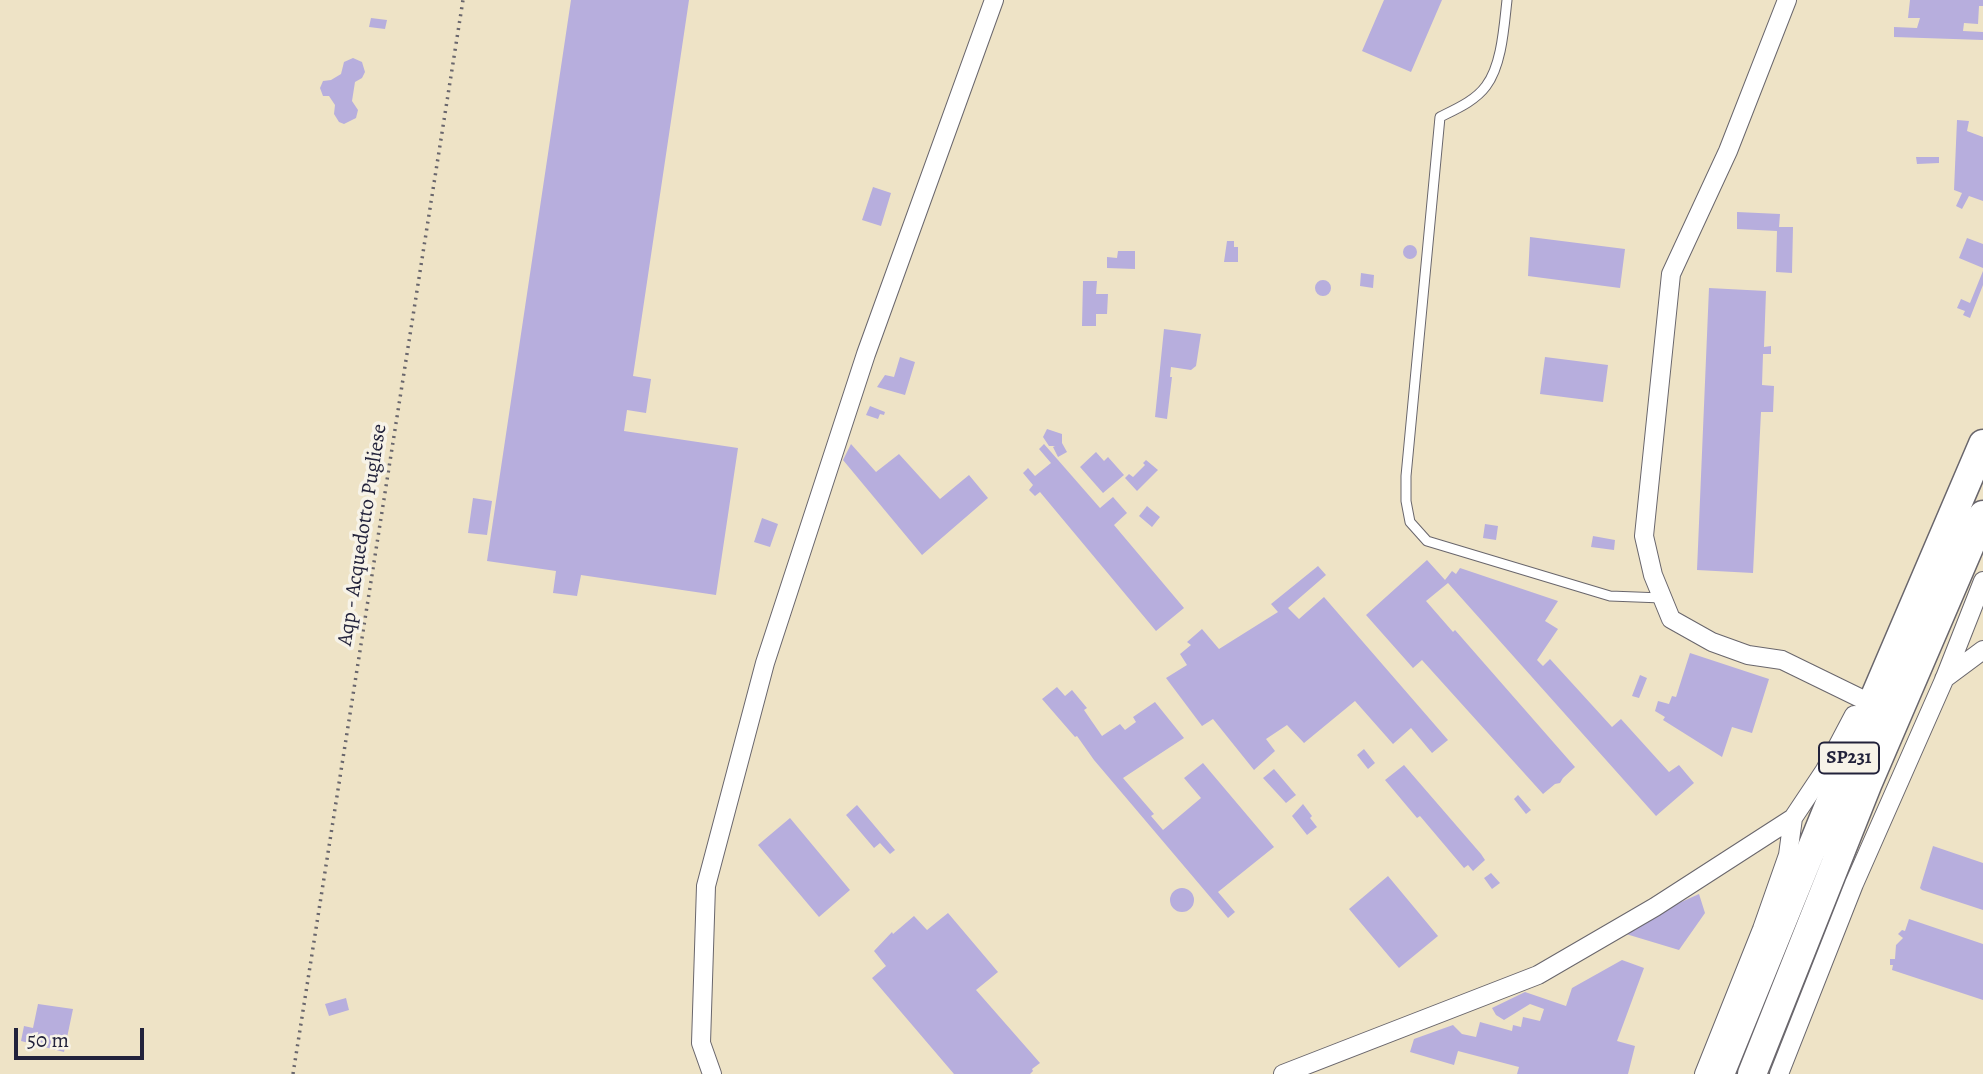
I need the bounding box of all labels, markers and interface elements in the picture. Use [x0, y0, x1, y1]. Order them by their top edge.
street label: Aqp - Acquedotto Pugliese [333, 422, 393, 648]
road number: SP231 [1819, 743, 1879, 774]
scale bar [18, 1014, 147, 1058]
text: 50 m [27, 1026, 69, 1054]

